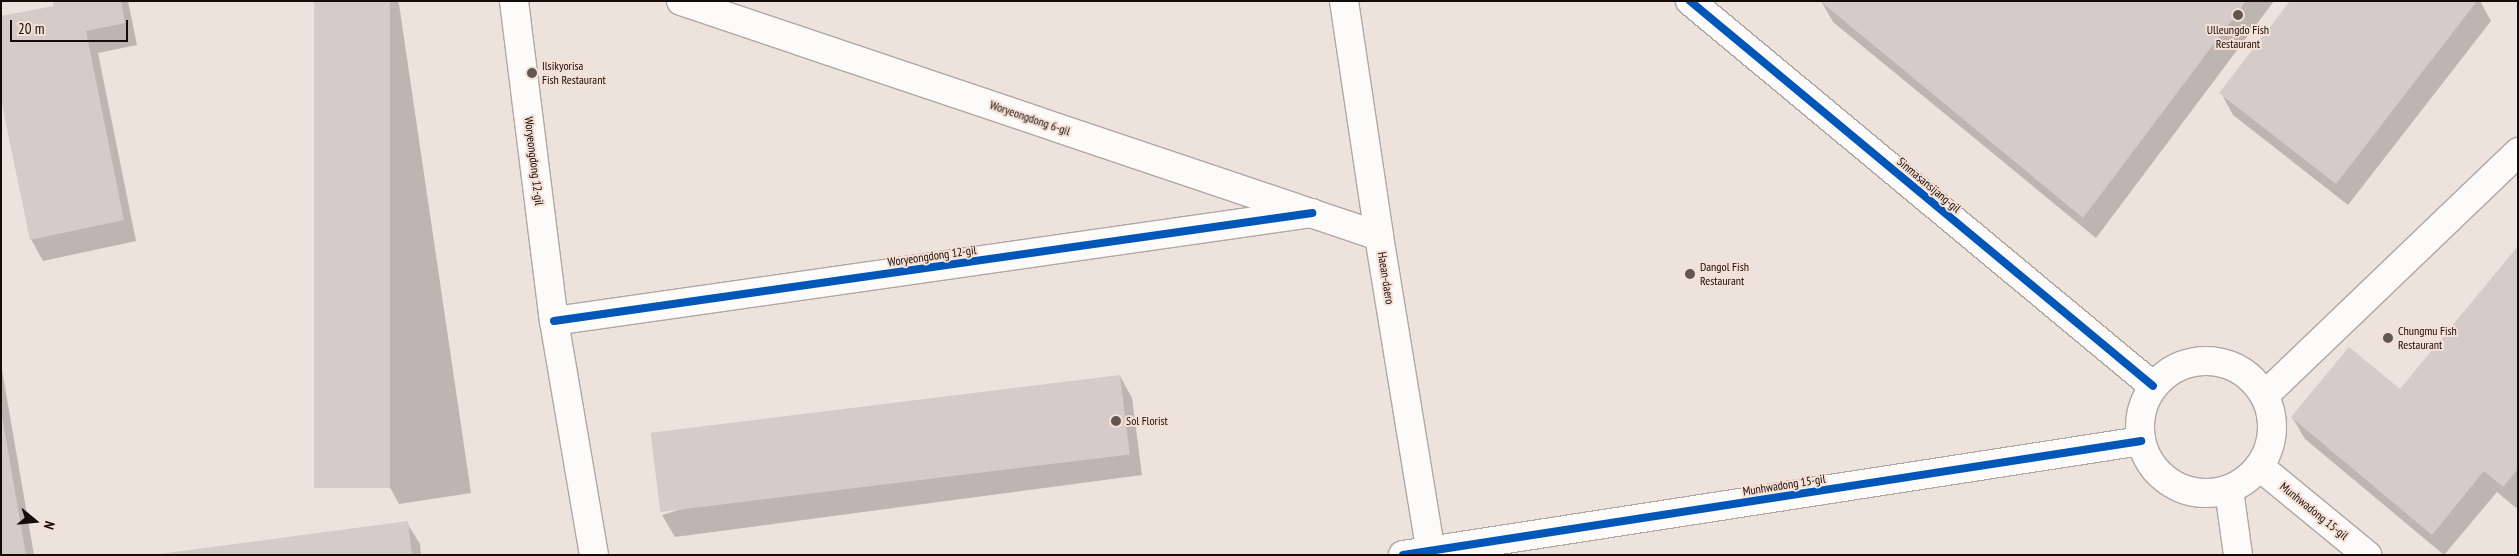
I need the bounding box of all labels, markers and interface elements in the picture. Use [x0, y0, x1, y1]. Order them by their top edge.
marker: Ulleungdo Fish Restaurant [2232, 9, 2244, 21]
scale bar [12, 10, 130, 42]
text: 20 m [18, 19, 44, 38]
place label: Ulleungdo Fish Restaurant [2207, 23, 2269, 51]
place label: Ilsikyorisa Fish Restaurant [542, 59, 606, 87]
marker: Ilsikyorisa Fish Restaurant [526, 67, 538, 79]
street label: Woryeongdong 6-gil [988, 98, 1072, 138]
street label: Woryeongdong 12-gil [521, 116, 547, 206]
street label: Sinmasansijang-gil [1894, 154, 1964, 216]
street label: Woryeongdong 12-gil [887, 243, 977, 269]
street label: Haean-daero [1375, 251, 1397, 305]
place label: Dangol Fish Restaurant [1700, 260, 1749, 288]
marker: Dangol Fish Restaurant [1684, 268, 1696, 280]
place label: Chungmu Fish Restaurant [2398, 324, 2457, 352]
marker: Chungmu Fish Restaurant [2382, 332, 2394, 344]
place label: Sol Florist [1126, 414, 1168, 428]
marker: Sol Florist [1110, 415, 1122, 427]
street label: Munhwadong 15-gil [1742, 471, 1826, 499]
street label: Munhwadong 15-gil [2277, 479, 2351, 543]
north arrow [10, 496, 60, 546]
text: N [40, 519, 59, 532]

